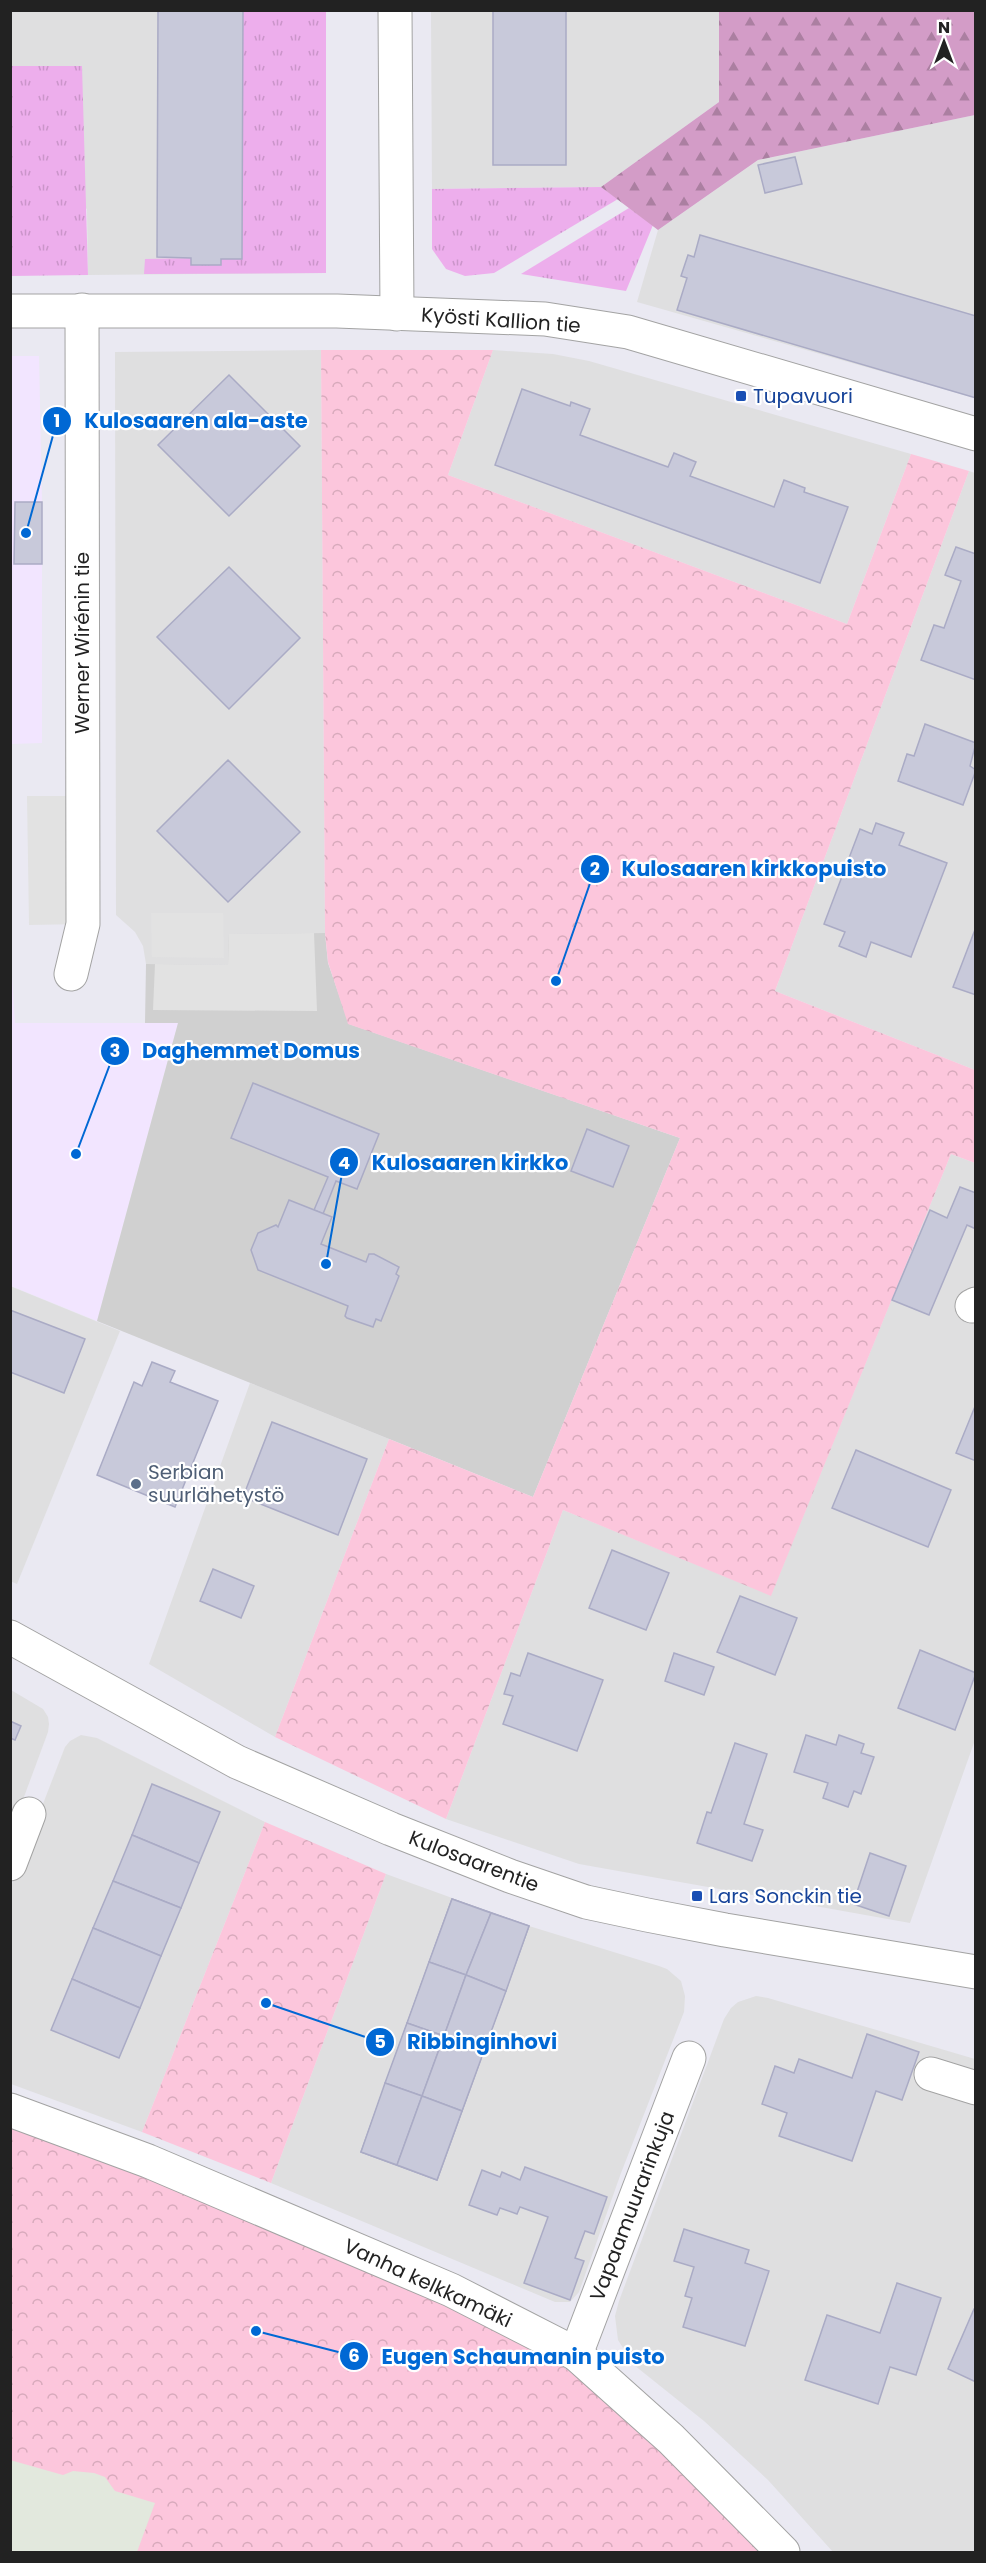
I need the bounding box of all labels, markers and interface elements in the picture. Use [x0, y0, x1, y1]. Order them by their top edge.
north arrow [914, 12, 974, 72]
text: N [938, 16, 950, 39]
street label: Kyösti Kallion tie [420, 300, 582, 340]
place label: Tupavuori [753, 382, 853, 410]
marker: Tupavuori [734, 389, 748, 403]
callout: Kulosaaren ala-aste [42, 401, 320, 440]
text: Kulosaaren ala-aste [84, 406, 308, 435]
text: 1 [54, 408, 60, 433]
street label: Werner Wirénin tie [68, 552, 96, 734]
callout: Kulosaaren kirkkopuisto [580, 849, 898, 888]
text: Kulosaaren kirkkopuisto [622, 854, 886, 883]
text: 2 [590, 856, 600, 881]
callout: Daghemmet Domus [100, 1032, 372, 1071]
text: Daghemmet Domus [142, 1036, 360, 1065]
text: 3 [110, 1038, 120, 1063]
callout: Kulosaaren kirkko [329, 1143, 580, 1182]
text: Kulosaaren kirkko [372, 1148, 568, 1177]
text: 4 [338, 1150, 350, 1175]
place label: Serbian suurlähetystö [148, 1458, 284, 1509]
marker: Serbian suurlähetystö [129, 1477, 143, 1491]
street label: Kulosaarentie [405, 1823, 543, 1899]
place label: Lars Sonckin tie [709, 1882, 862, 1910]
marker: Lars Sonckin tie [690, 1889, 704, 1903]
callout: Ribbinginhovi [365, 2023, 569, 2062]
text: Ribbinginhovi [407, 2027, 557, 2056]
text: 5 [374, 2029, 386, 2054]
street label: Vapaamuurarinkuja [583, 2107, 681, 2305]
street label: Vanha kelkkamäki [339, 2232, 517, 2334]
callout: Eugen Schaumanin puisto [339, 2337, 677, 2376]
text: Eugen Schaumanin puisto [381, 2342, 665, 2371]
text: 6 [348, 2343, 360, 2368]

